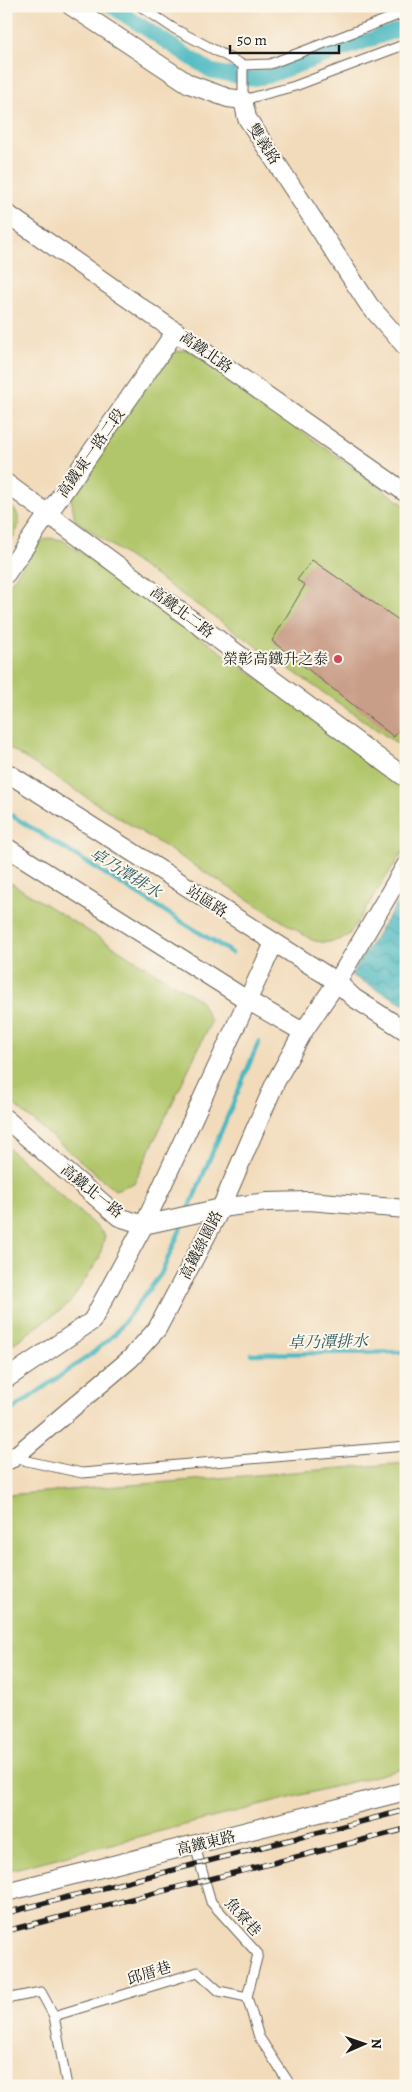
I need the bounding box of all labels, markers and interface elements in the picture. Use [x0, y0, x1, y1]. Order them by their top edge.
scale bar [230, 22, 338, 54]
text: 50 m [237, 30, 267, 50]
street label: 雙義路 [243, 120, 285, 168]
street label: 高鐵北路 [176, 327, 236, 377]
street label: 高鐵東一路二段 [53, 404, 129, 502]
street label: 高鐵北二路 [146, 581, 218, 643]
place label: 榮彰高鐵升之泰 [223, 649, 328, 669]
marker: 榮彰高鐵升之泰 [332, 653, 344, 665]
water label: 卓乃潭排水 [86, 842, 167, 904]
street label: 站區路 [183, 880, 231, 922]
street label: 高鐵北一路 [57, 1160, 127, 1222]
street label: 高鐵綠園路 [175, 1207, 227, 1283]
water label: 卓乃潭排水 [288, 1330, 370, 1354]
street label: 高鐵東路 [174, 1826, 238, 1860]
street label: 魚寮巷 [221, 1894, 265, 1940]
street label: 邱厝巷 [125, 1957, 173, 1989]
north arrow [340, 2020, 390, 2070]
text: N [367, 2038, 386, 2049]

